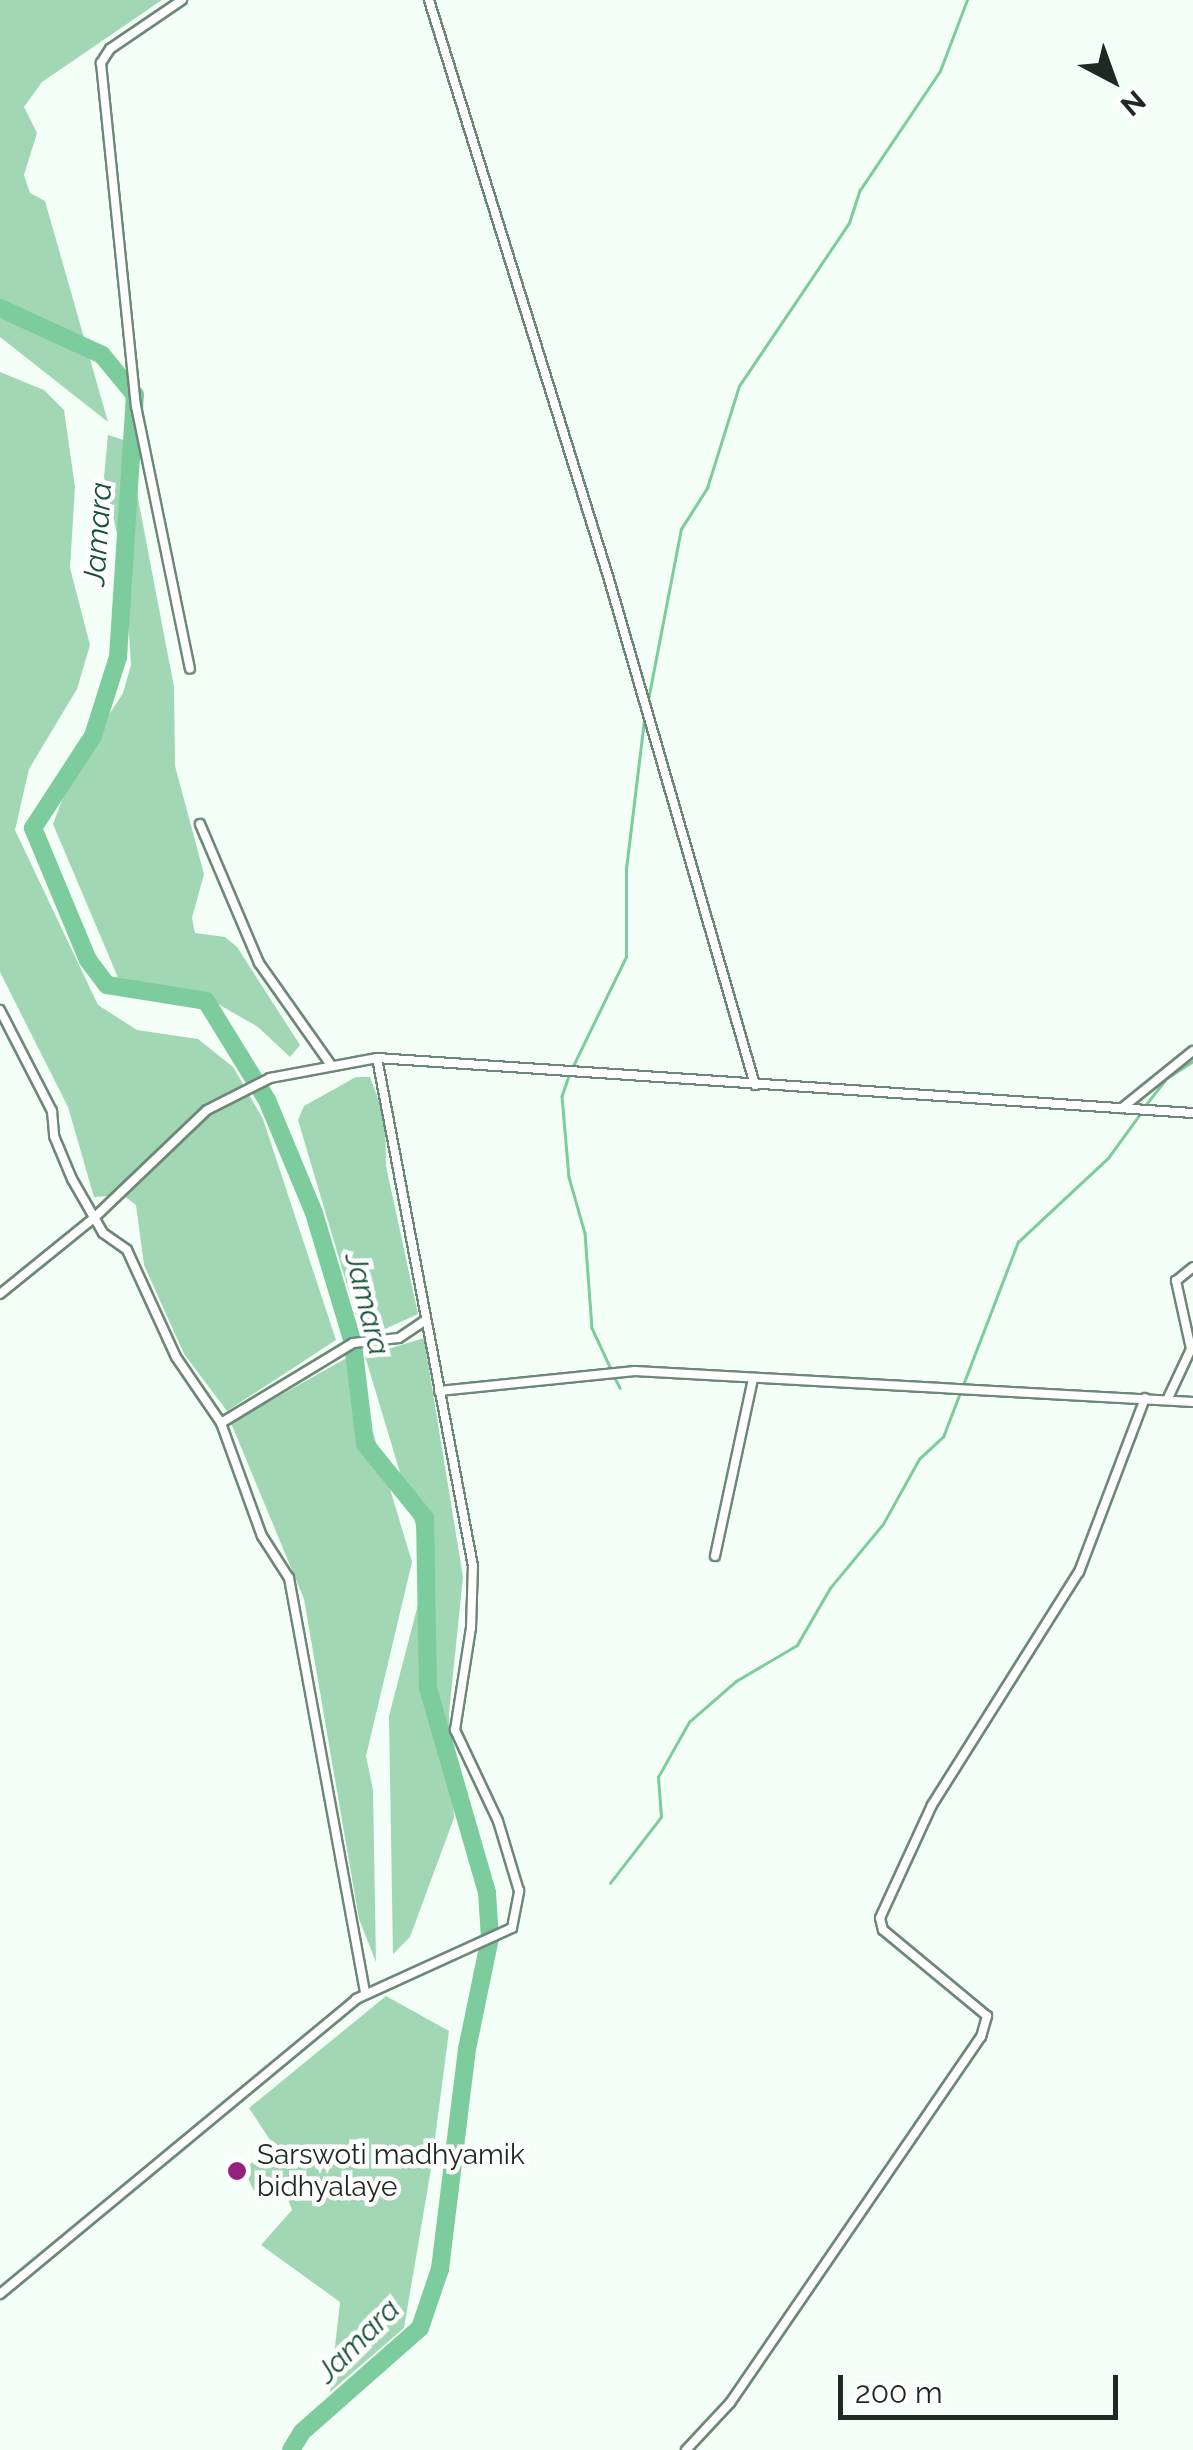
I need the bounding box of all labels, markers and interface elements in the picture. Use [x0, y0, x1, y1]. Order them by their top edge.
north arrow [1063, 30, 1163, 130]
text: N [1114, 84, 1152, 122]
water label: Jamara [76, 481, 120, 587]
water label: Jamara [337, 1249, 397, 1359]
place label: Sarswoti madhyamik bidhyalaye [257, 2138, 525, 2204]
marker: Sarswoti madhyamik bidhyalaye [226, 2160, 248, 2182]
water label: Jamara [309, 2292, 407, 2390]
scale bar [843, 2355, 1123, 2417]
text: 200 m [855, 2375, 943, 2410]

